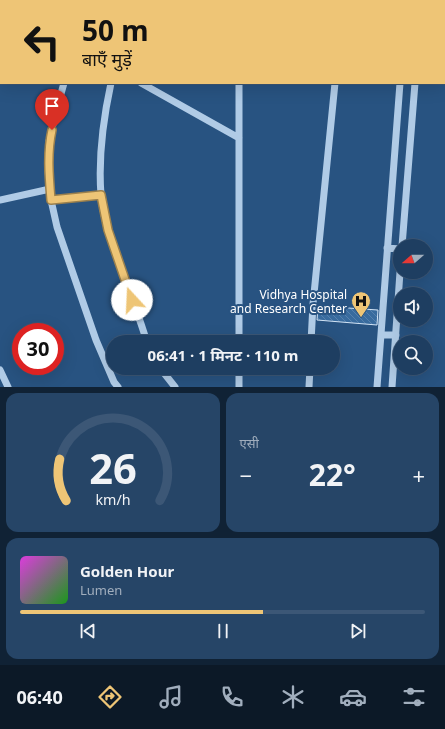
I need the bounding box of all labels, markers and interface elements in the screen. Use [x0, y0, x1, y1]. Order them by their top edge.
text: 50 m [82, 11, 149, 49]
icon: left [16, 16, 68, 68]
text: बाएँ मुड़ें [82, 47, 132, 71]
pin [35, 89, 69, 130]
icon: arrive [41, 95, 63, 117]
north arrow [393, 239, 433, 279]
map controls [393, 239, 433, 375]
position arrow [111, 279, 153, 321]
place label: Vidhya Hospital and Research Center [230, 286, 347, 317]
button: sound [393, 287, 433, 327]
hospital icon: Vidhya Hospital and Research Center [350, 290, 372, 318]
speed limit sign: 30 [12, 323, 64, 375]
button: search [393, 335, 433, 375]
text: 06:41 · 1 मिनट · 110 m [148, 345, 298, 365]
text: एसी [240, 434, 259, 452]
text: 26 [89, 439, 137, 495]
text: 22° [309, 454, 356, 495]
text: − [240, 460, 252, 490]
text: + [412, 460, 425, 490]
text: km/h [95, 489, 130, 508]
text: Golden Hour [80, 561, 174, 581]
text: Lumen [80, 581, 122, 599]
icon: previous [77, 620, 99, 642]
icon: pause [212, 620, 234, 642]
icon: next [347, 620, 369, 642]
icon: directions [96, 683, 124, 711]
icon: music [157, 683, 185, 711]
icon: phone [218, 683, 246, 711]
icon: climate [279, 683, 307, 711]
icon: car [339, 683, 367, 711]
icon: filters [400, 683, 428, 711]
text: 06:40 [16, 685, 63, 709]

